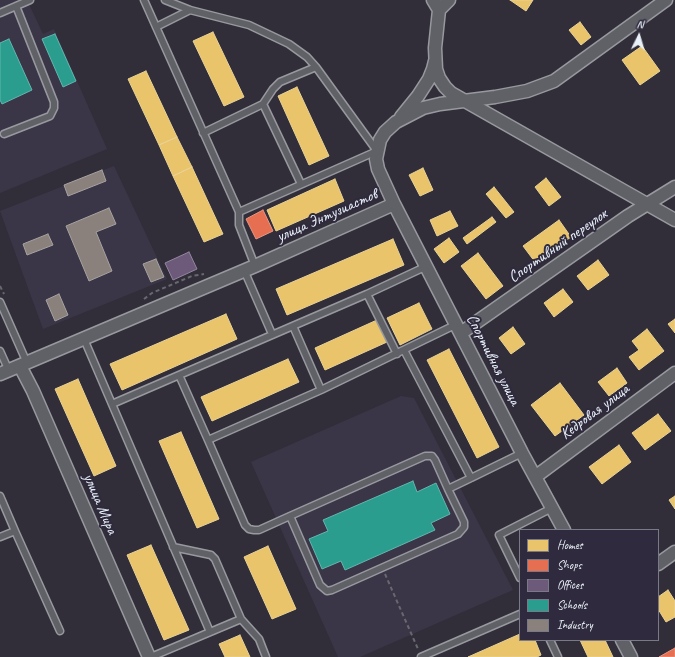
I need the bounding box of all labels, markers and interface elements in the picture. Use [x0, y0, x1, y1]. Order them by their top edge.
north arrow [619, 16, 659, 56]
text: N [636, 17, 644, 31]
street label: улица Энтузиастов [274, 185, 380, 247]
street label: Спортивный переулок [505, 205, 611, 287]
street label: Спортивная улица [462, 311, 524, 409]
street label: Кедровая улица [557, 380, 633, 444]
street label: улица Мира [79, 471, 121, 537]
legend [519, 529, 659, 641]
text: Homes [557, 537, 583, 553]
text: Shops [557, 557, 582, 573]
text: Offices [557, 577, 583, 593]
text: Schools [557, 597, 587, 613]
text: Industry [557, 617, 593, 633]

